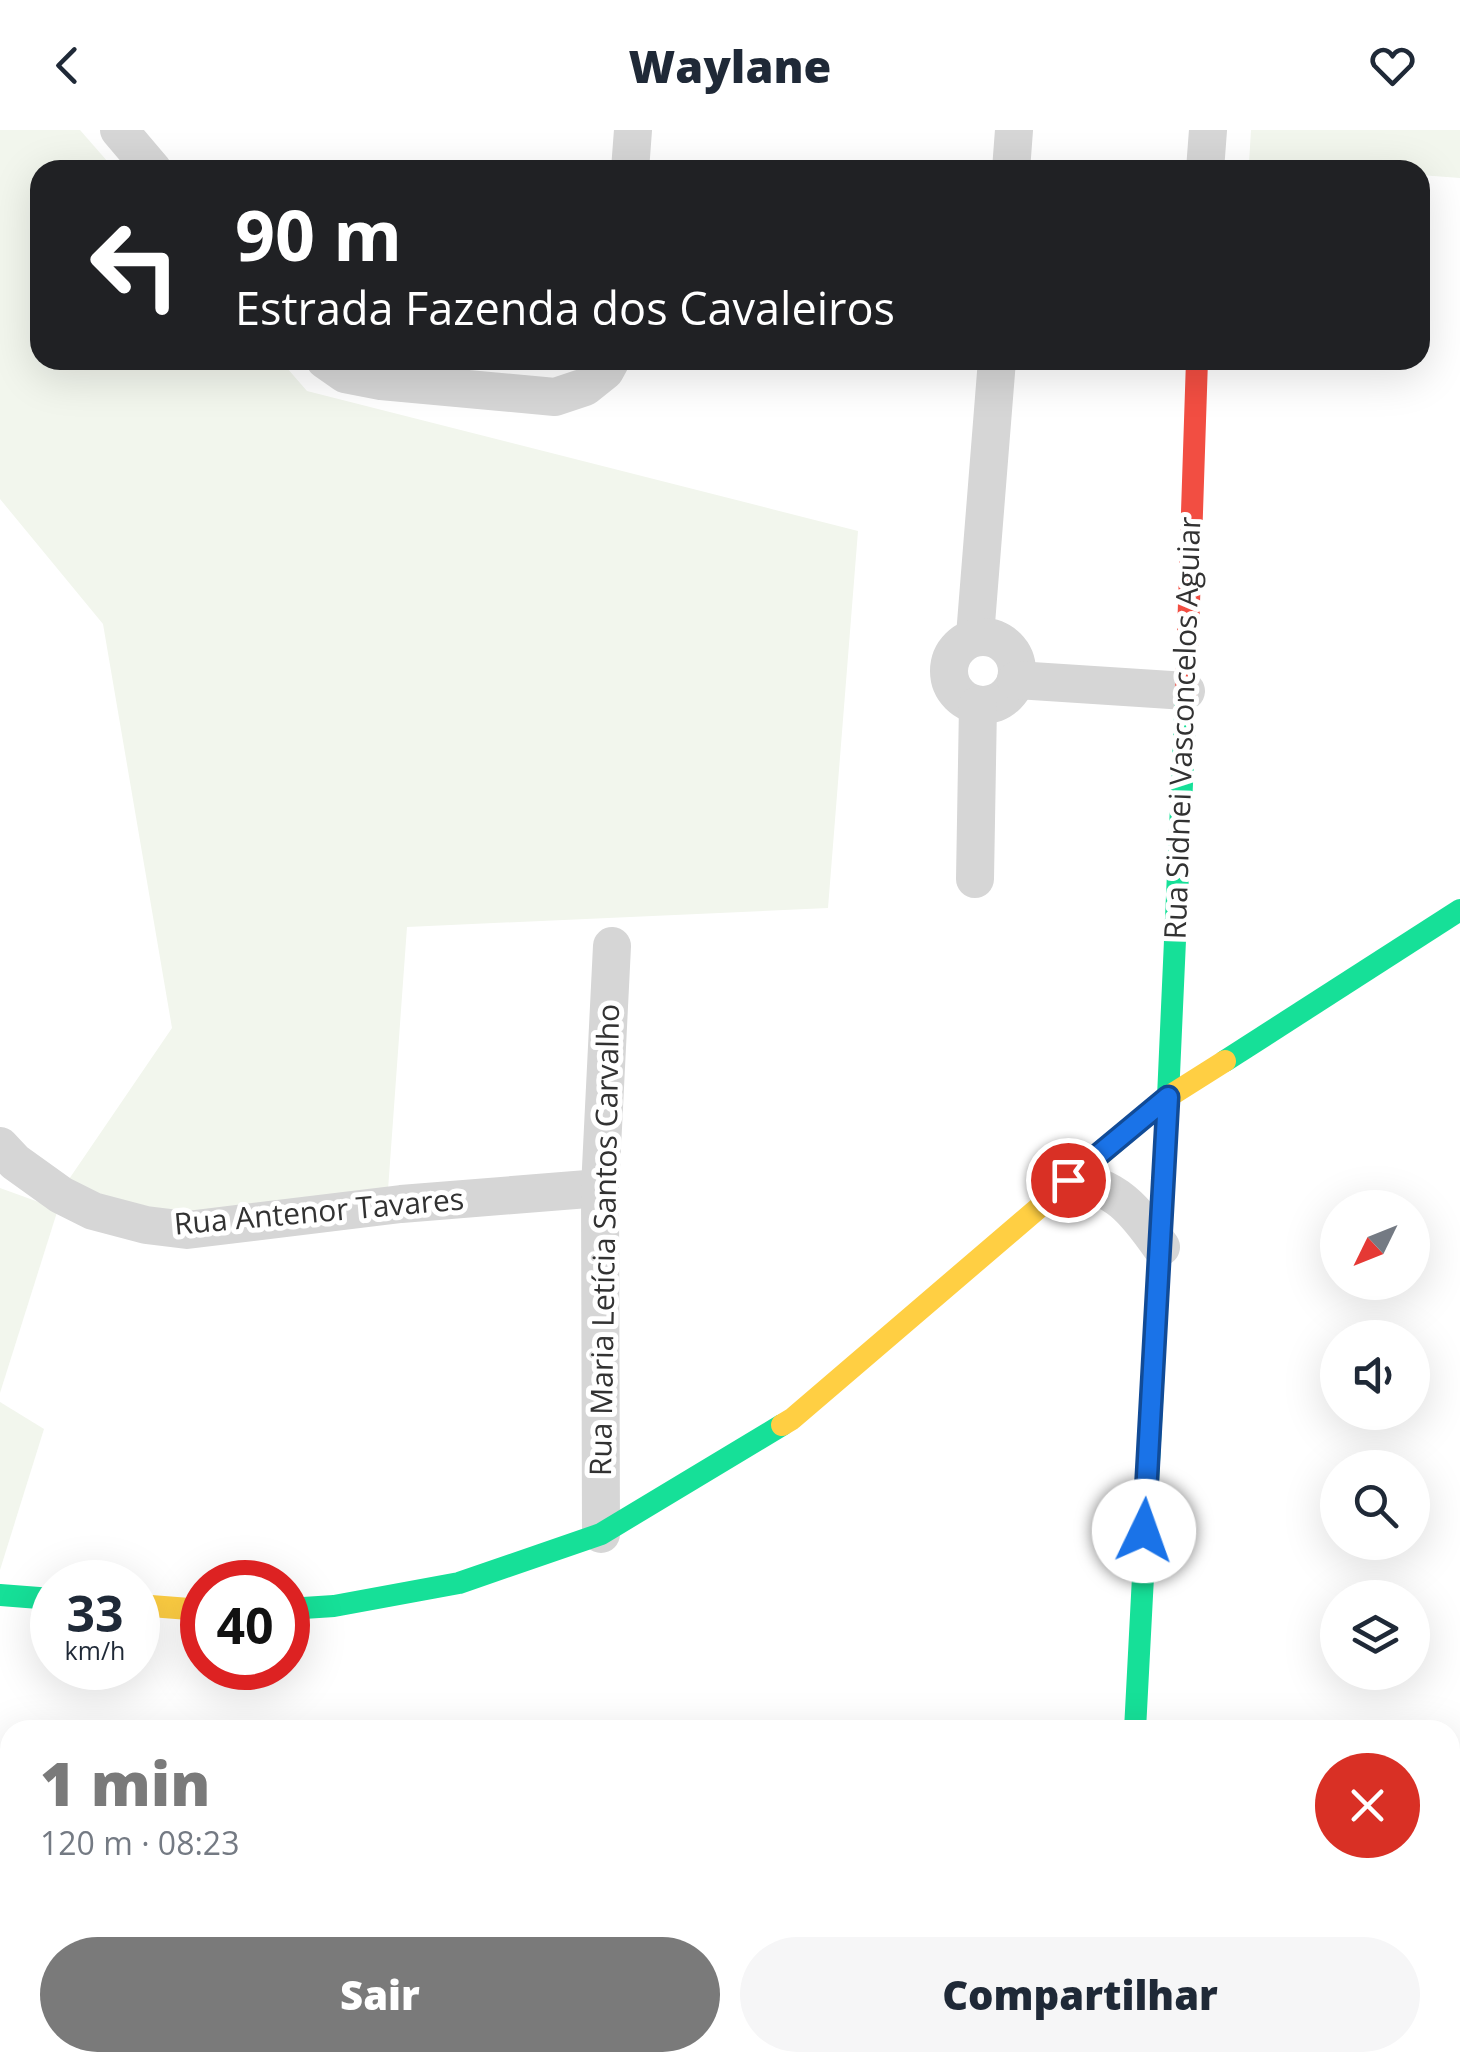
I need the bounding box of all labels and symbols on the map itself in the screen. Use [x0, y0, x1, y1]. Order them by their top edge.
street label: Rua Sidnei Vasconcelos Aguiar [1154, 516, 1209, 940]
street label: Rua Maria Letícia Santos Carvalho [579, 1003, 628, 1476]
pin [1026, 1138, 1111, 1223]
street label: Rua Antenor Tavares [172, 1177, 466, 1244]
north arrow [1320, 1190, 1430, 1300]
position arrow [1092, 1479, 1196, 1583]
speed limit sign: 40 [180, 1560, 310, 1690]

